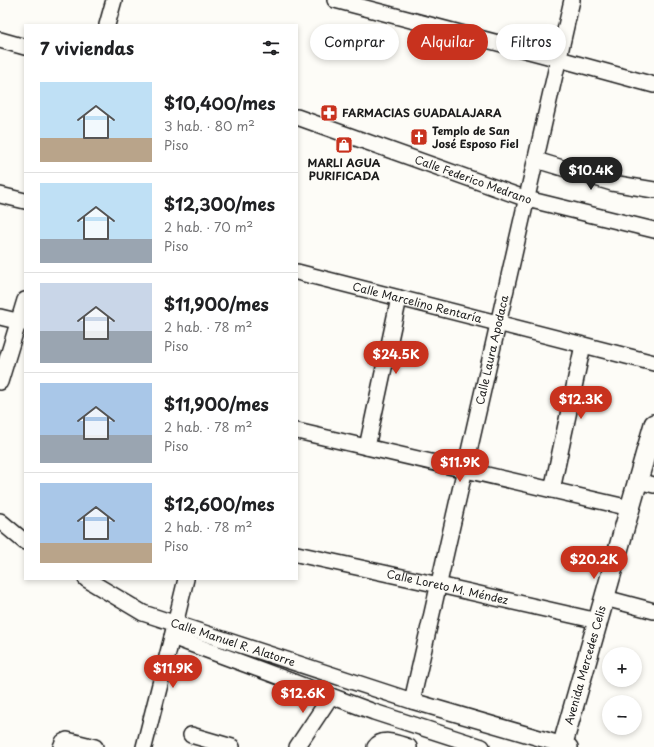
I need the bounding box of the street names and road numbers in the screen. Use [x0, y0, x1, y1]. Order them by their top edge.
street label: Calle Federico Medrano [412, 151, 533, 208]
street label: Calle Marcelino Rentaría [351, 278, 484, 327]
street label: Calle Laura Apodaca [471, 293, 512, 406]
street label: Calle Loreto M. Méndez [385, 565, 510, 608]
street label: Avenida Mercedes Celis [560, 604, 610, 727]
street label: Calle Manuel R. Alatorre [168, 614, 298, 670]

